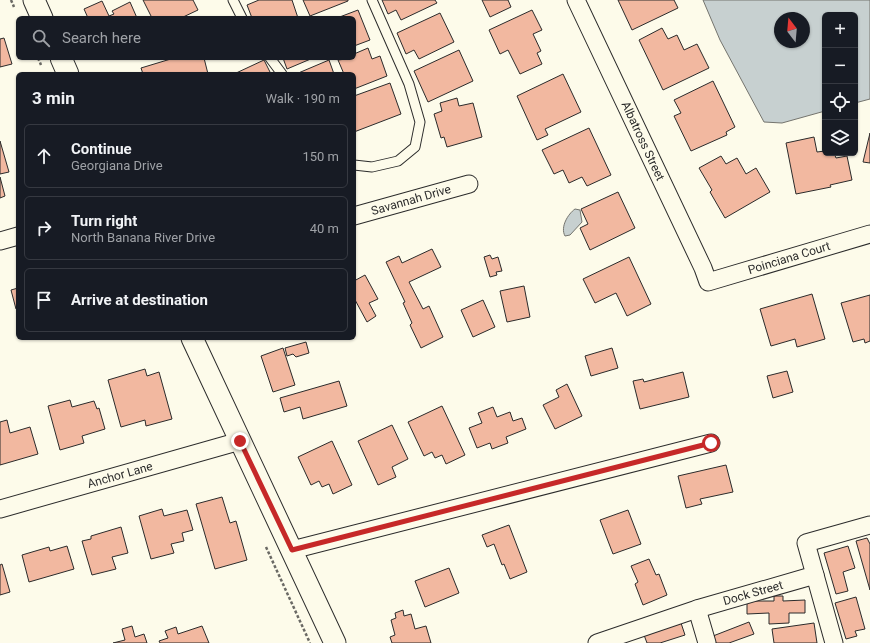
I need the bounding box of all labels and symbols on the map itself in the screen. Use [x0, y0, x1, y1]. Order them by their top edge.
north arrow [774, 12, 810, 48]
street label: Albatross Street [619, 99, 667, 183]
street label: Savannah Drive [370, 182, 452, 218]
street label: Poinciana Court [746, 239, 832, 277]
route end [231, 432, 249, 450]
route start [702, 434, 720, 452]
street label: Anchor Lane [86, 459, 154, 491]
street label: Dock Street [721, 578, 785, 608]

